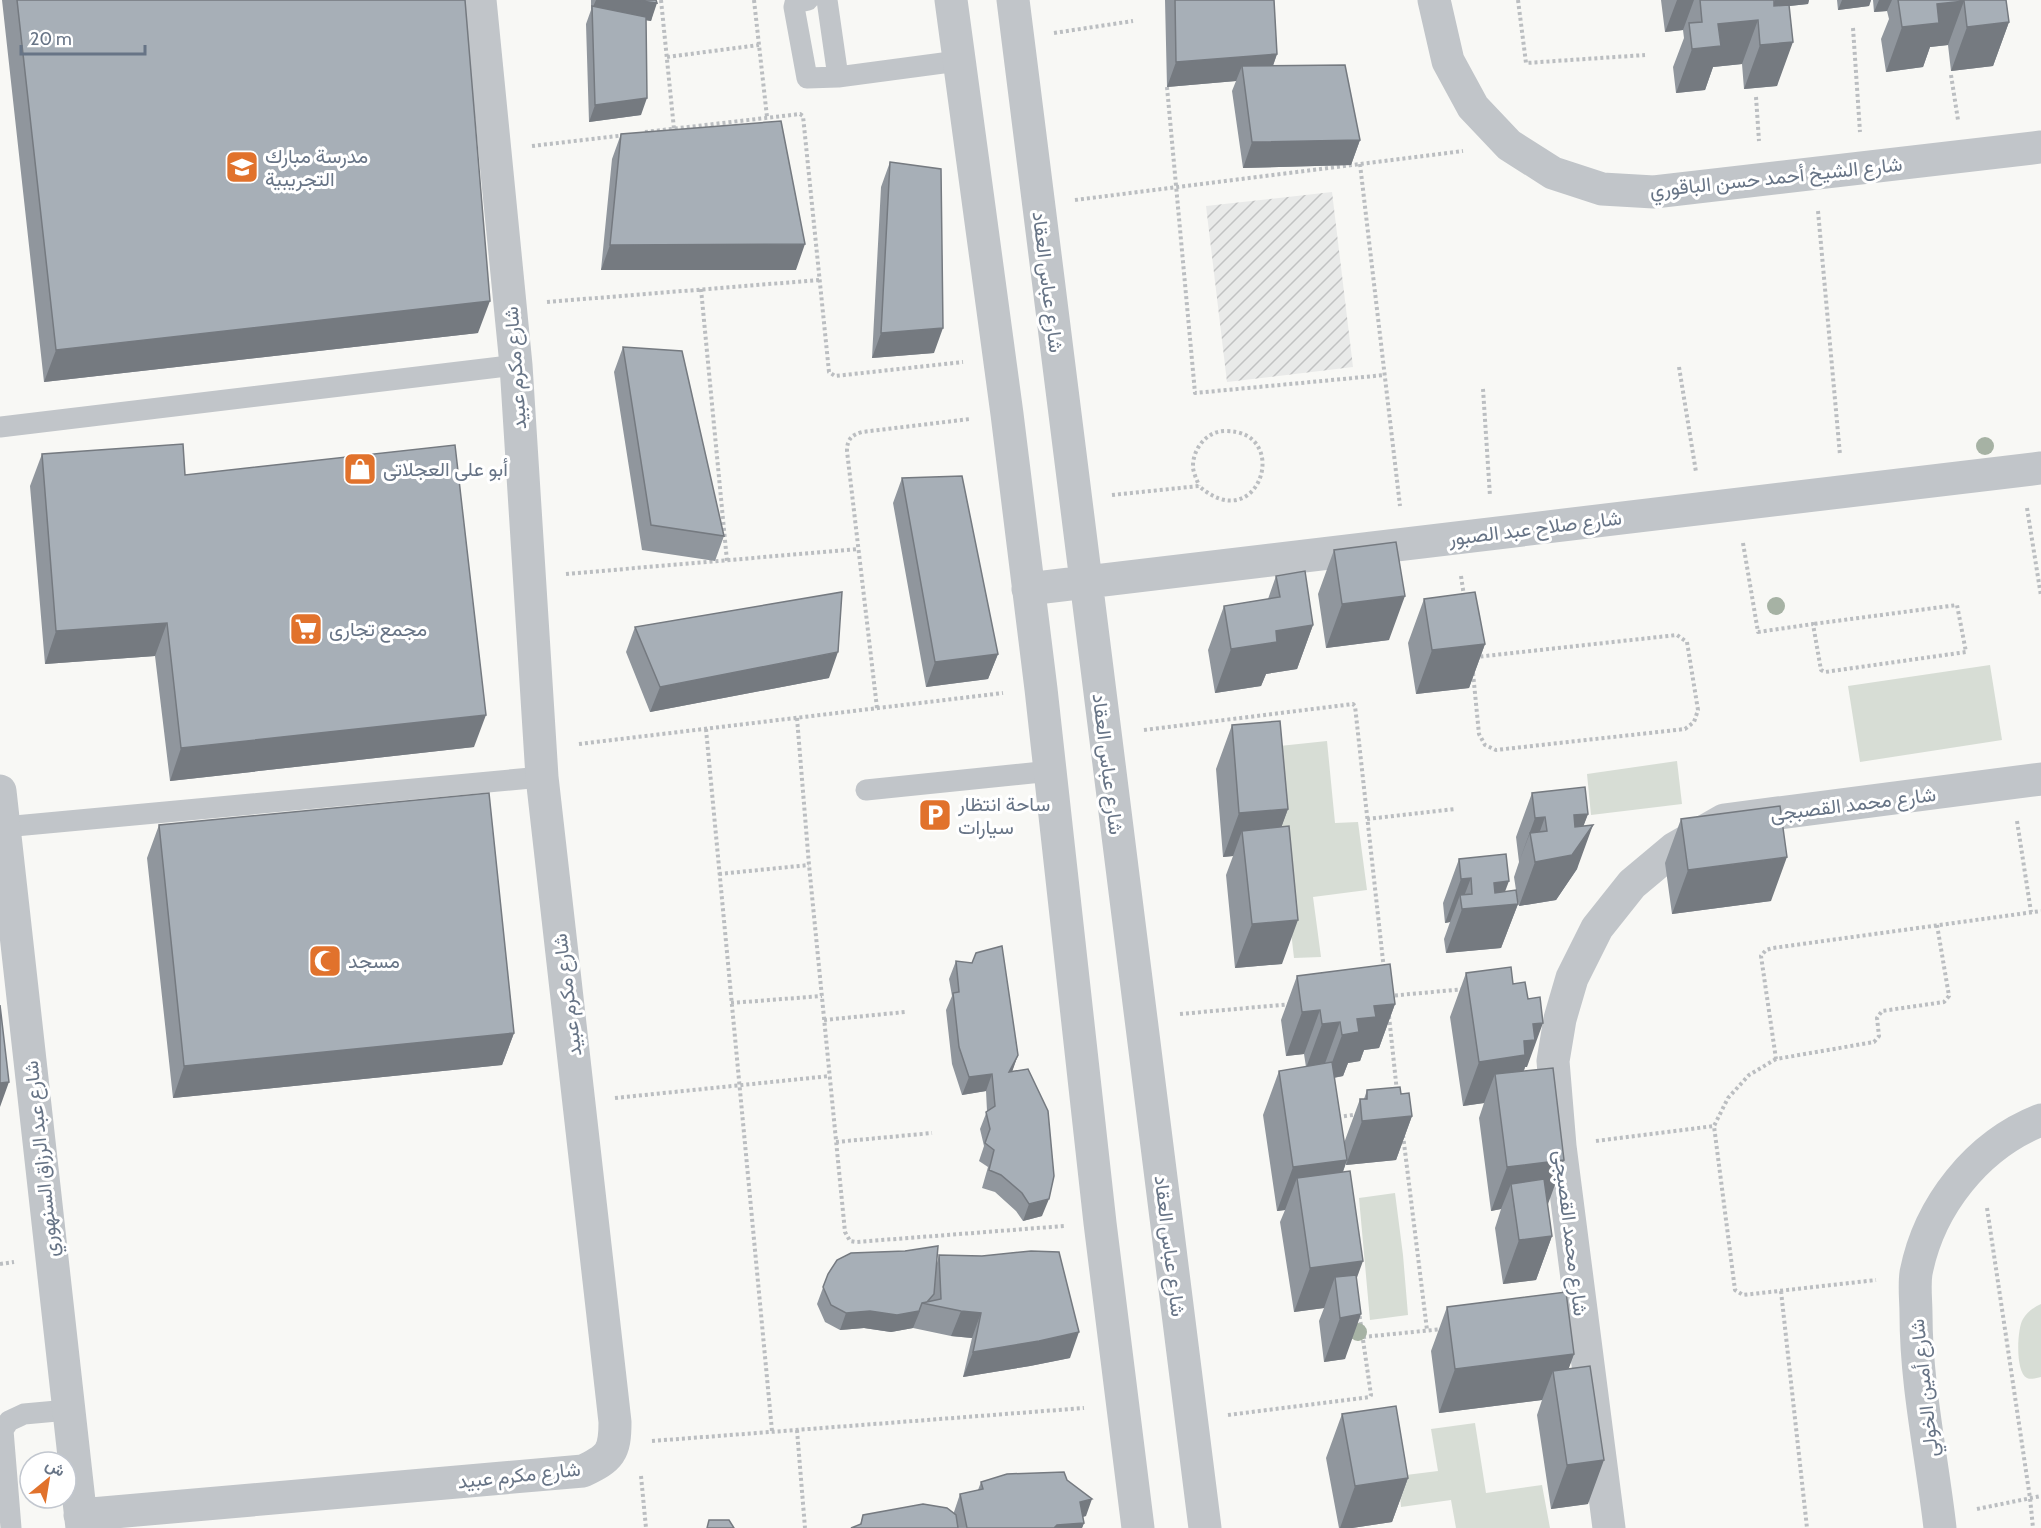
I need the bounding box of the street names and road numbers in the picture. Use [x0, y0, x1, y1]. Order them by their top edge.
street label: شارع الشيخ أحمد حسن الباقوري [1648, 152, 1904, 207]
street label: شارع عباس العقاد [1025, 210, 1069, 354]
street label: شارع مكرم عبيد [499, 305, 533, 430]
street label: شارع صلاح عبد الصبور [1446, 505, 1623, 553]
street label: شارع عباس العقاد [1085, 692, 1129, 836]
street label: شارع محمد القصبجى [1769, 782, 1937, 828]
street label: شارع مكرم عبيد [548, 932, 588, 1058]
street label: شارع عبد الرزاق السنهوري [19, 1059, 68, 1258]
street label: شارع محمد القصبجى [1547, 1149, 1593, 1317]
street label: شارع عباس العقاد [1147, 1174, 1191, 1318]
street label: شارع أمين الخولي [1905, 1317, 1948, 1458]
street label: شارع مكرم عبيد [456, 1457, 582, 1495]

